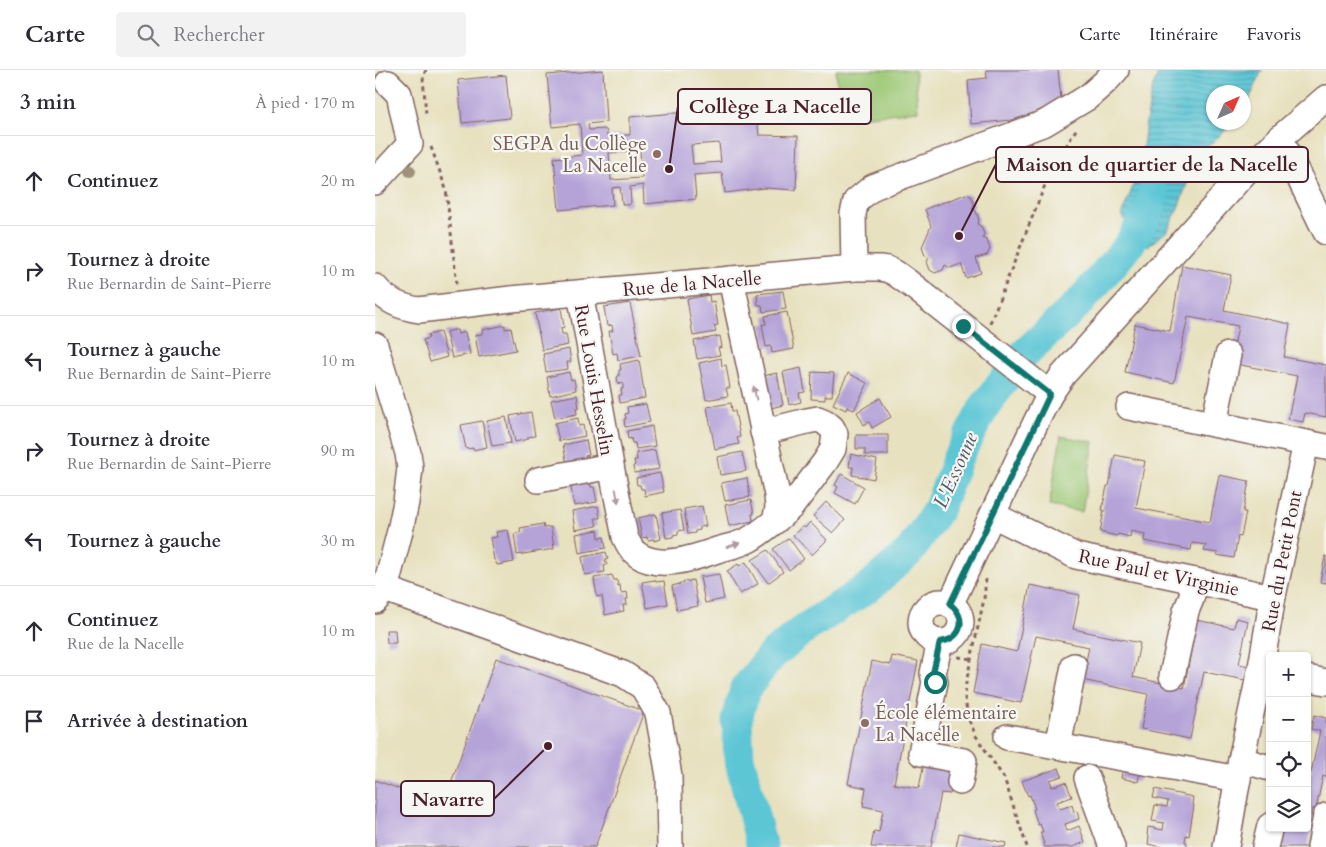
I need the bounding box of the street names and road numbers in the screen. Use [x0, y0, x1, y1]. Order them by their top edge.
street label: Rue de la Nacelle [622, 265, 763, 303]
street label: Rue Louis Hesselin [568, 303, 620, 458]
street label: Rue du Petit Pont [1256, 488, 1308, 634]
street label: Rue Paul et Virginie [1076, 543, 1242, 603]

